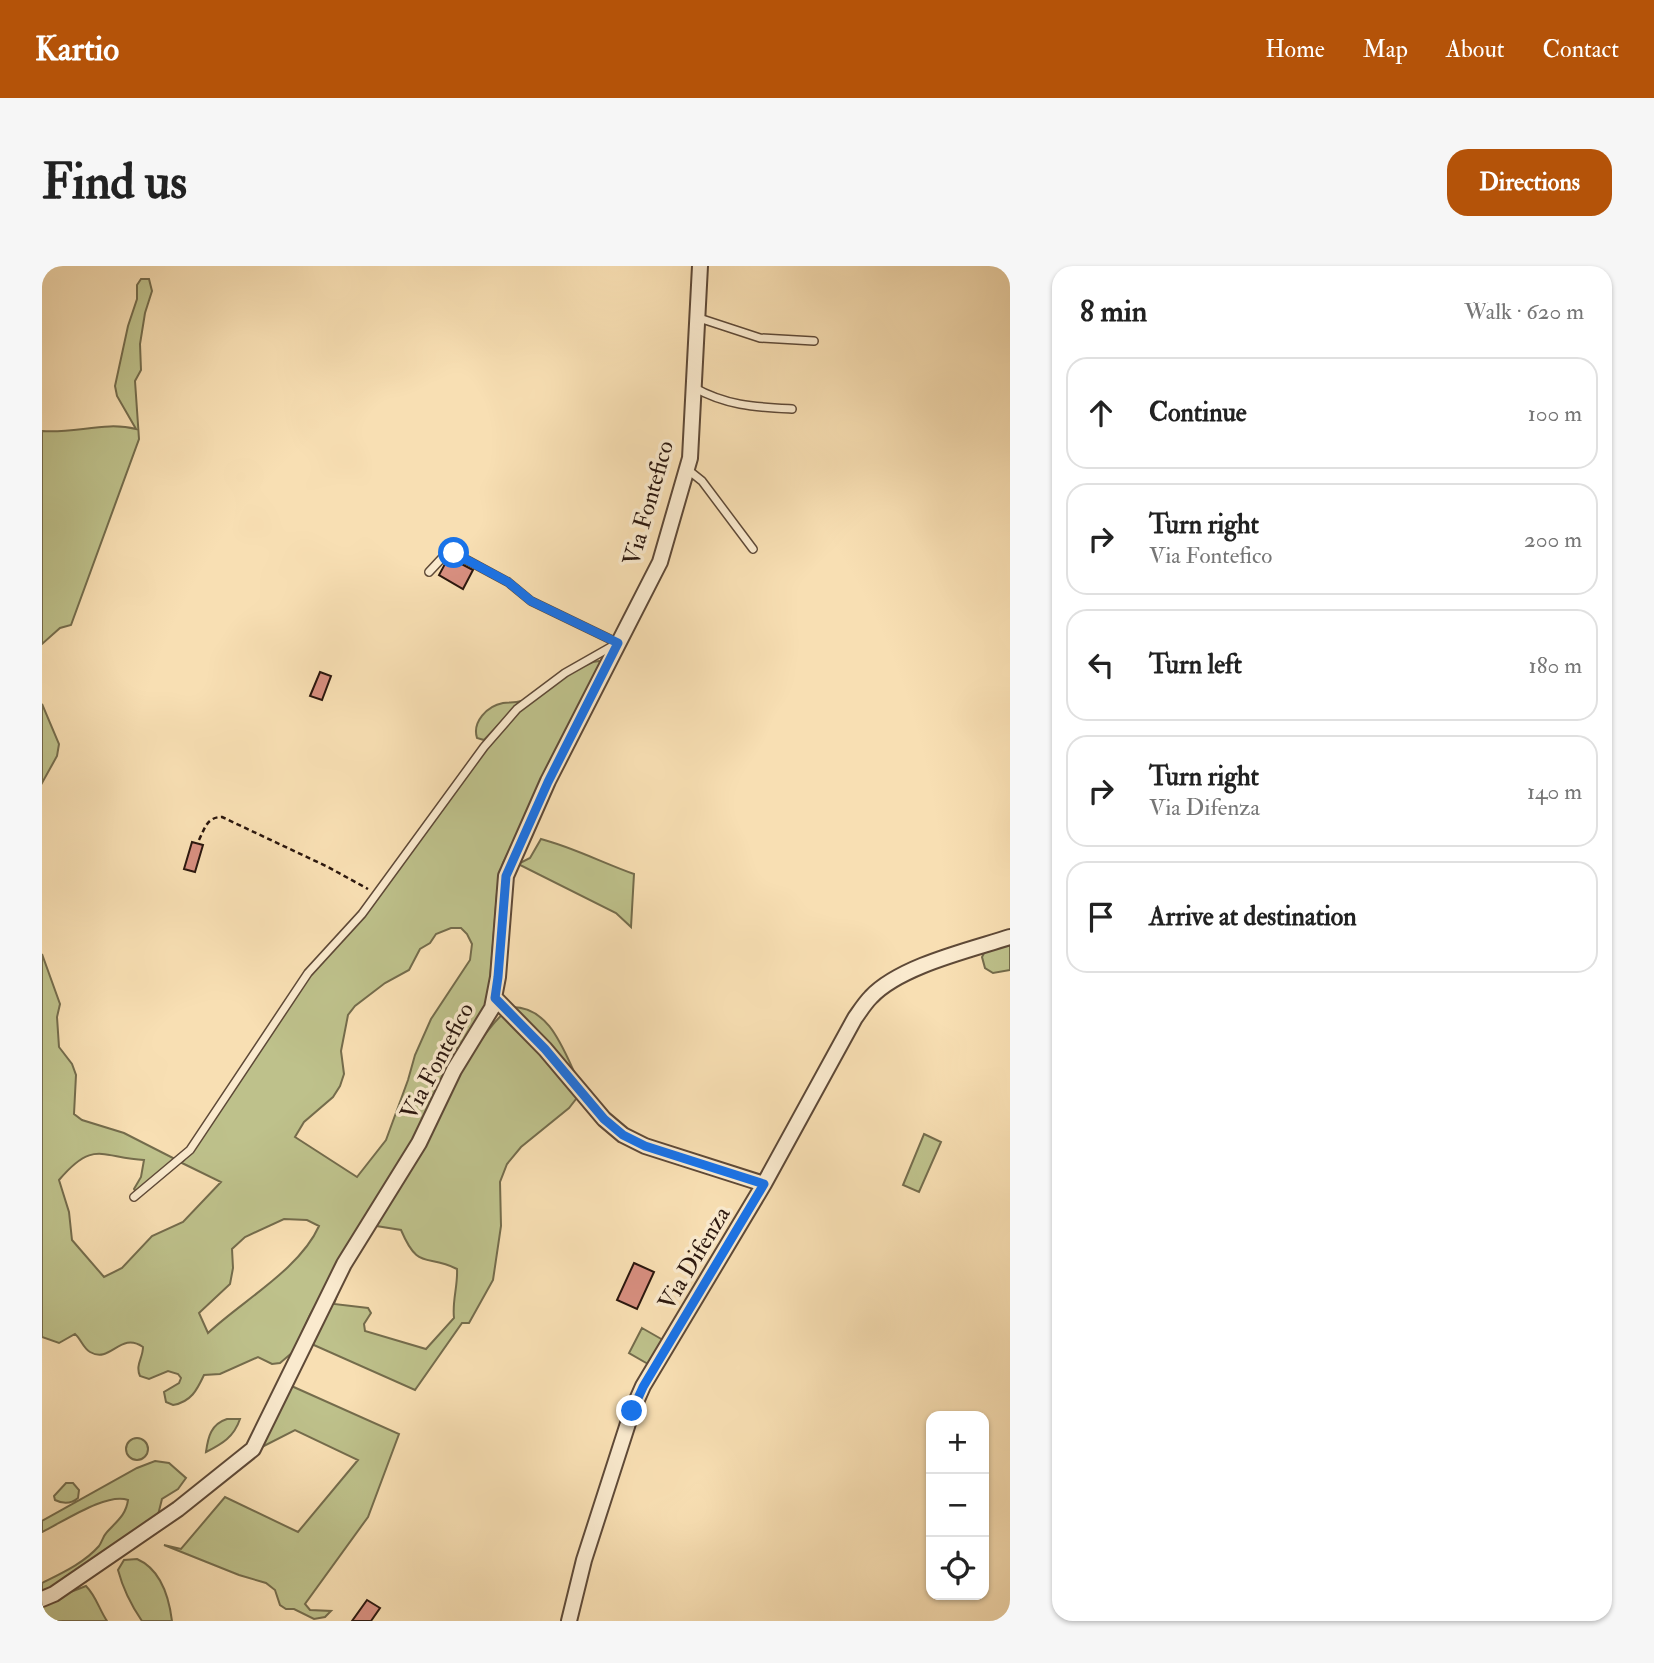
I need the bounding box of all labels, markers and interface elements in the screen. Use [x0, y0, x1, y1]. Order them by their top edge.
text: Kartio [35, 29, 119, 70]
text: Home [1265, 34, 1325, 65]
text: Map [1363, 34, 1408, 65]
text: About [1446, 34, 1505, 65]
text: Contact [1543, 34, 1619, 65]
button: Directions [1447, 149, 1612, 216]
text: Find us [42, 152, 187, 213]
text: 8 min [1080, 293, 1147, 330]
text: Walk · 620 m [1464, 297, 1584, 326]
icon: ahead [1082, 394, 1120, 432]
text: Continue [1149, 397, 1247, 429]
text: 100 m [1528, 399, 1582, 428]
street label: Via Fontefico [616, 437, 681, 569]
text: Turn right [1149, 509, 1259, 541]
icon: right [1082, 520, 1120, 558]
text: 200 m [1524, 525, 1582, 554]
route start [438, 537, 469, 568]
text: Via Fontefico [1149, 541, 1272, 570]
icon: left [1082, 646, 1120, 684]
text: Turn left [1149, 649, 1242, 681]
text: 180 m [1529, 651, 1582, 680]
text: Turn right [1149, 761, 1259, 793]
icon: right [1082, 772, 1120, 810]
text: 140 m [1527, 777, 1582, 806]
text: Via Difenza [1149, 793, 1260, 822]
icon: arrive [1082, 898, 1120, 936]
text: Arrive at destination [1149, 901, 1357, 933]
street label: Via Fontefico [394, 997, 481, 1125]
street label: Via Difenza [651, 1200, 738, 1316]
route end [616, 1395, 647, 1426]
map controls [926, 1411, 989, 1600]
button: + [926, 1411, 989, 1474]
button: − [926, 1474, 989, 1537]
button: locate [926, 1537, 989, 1600]

